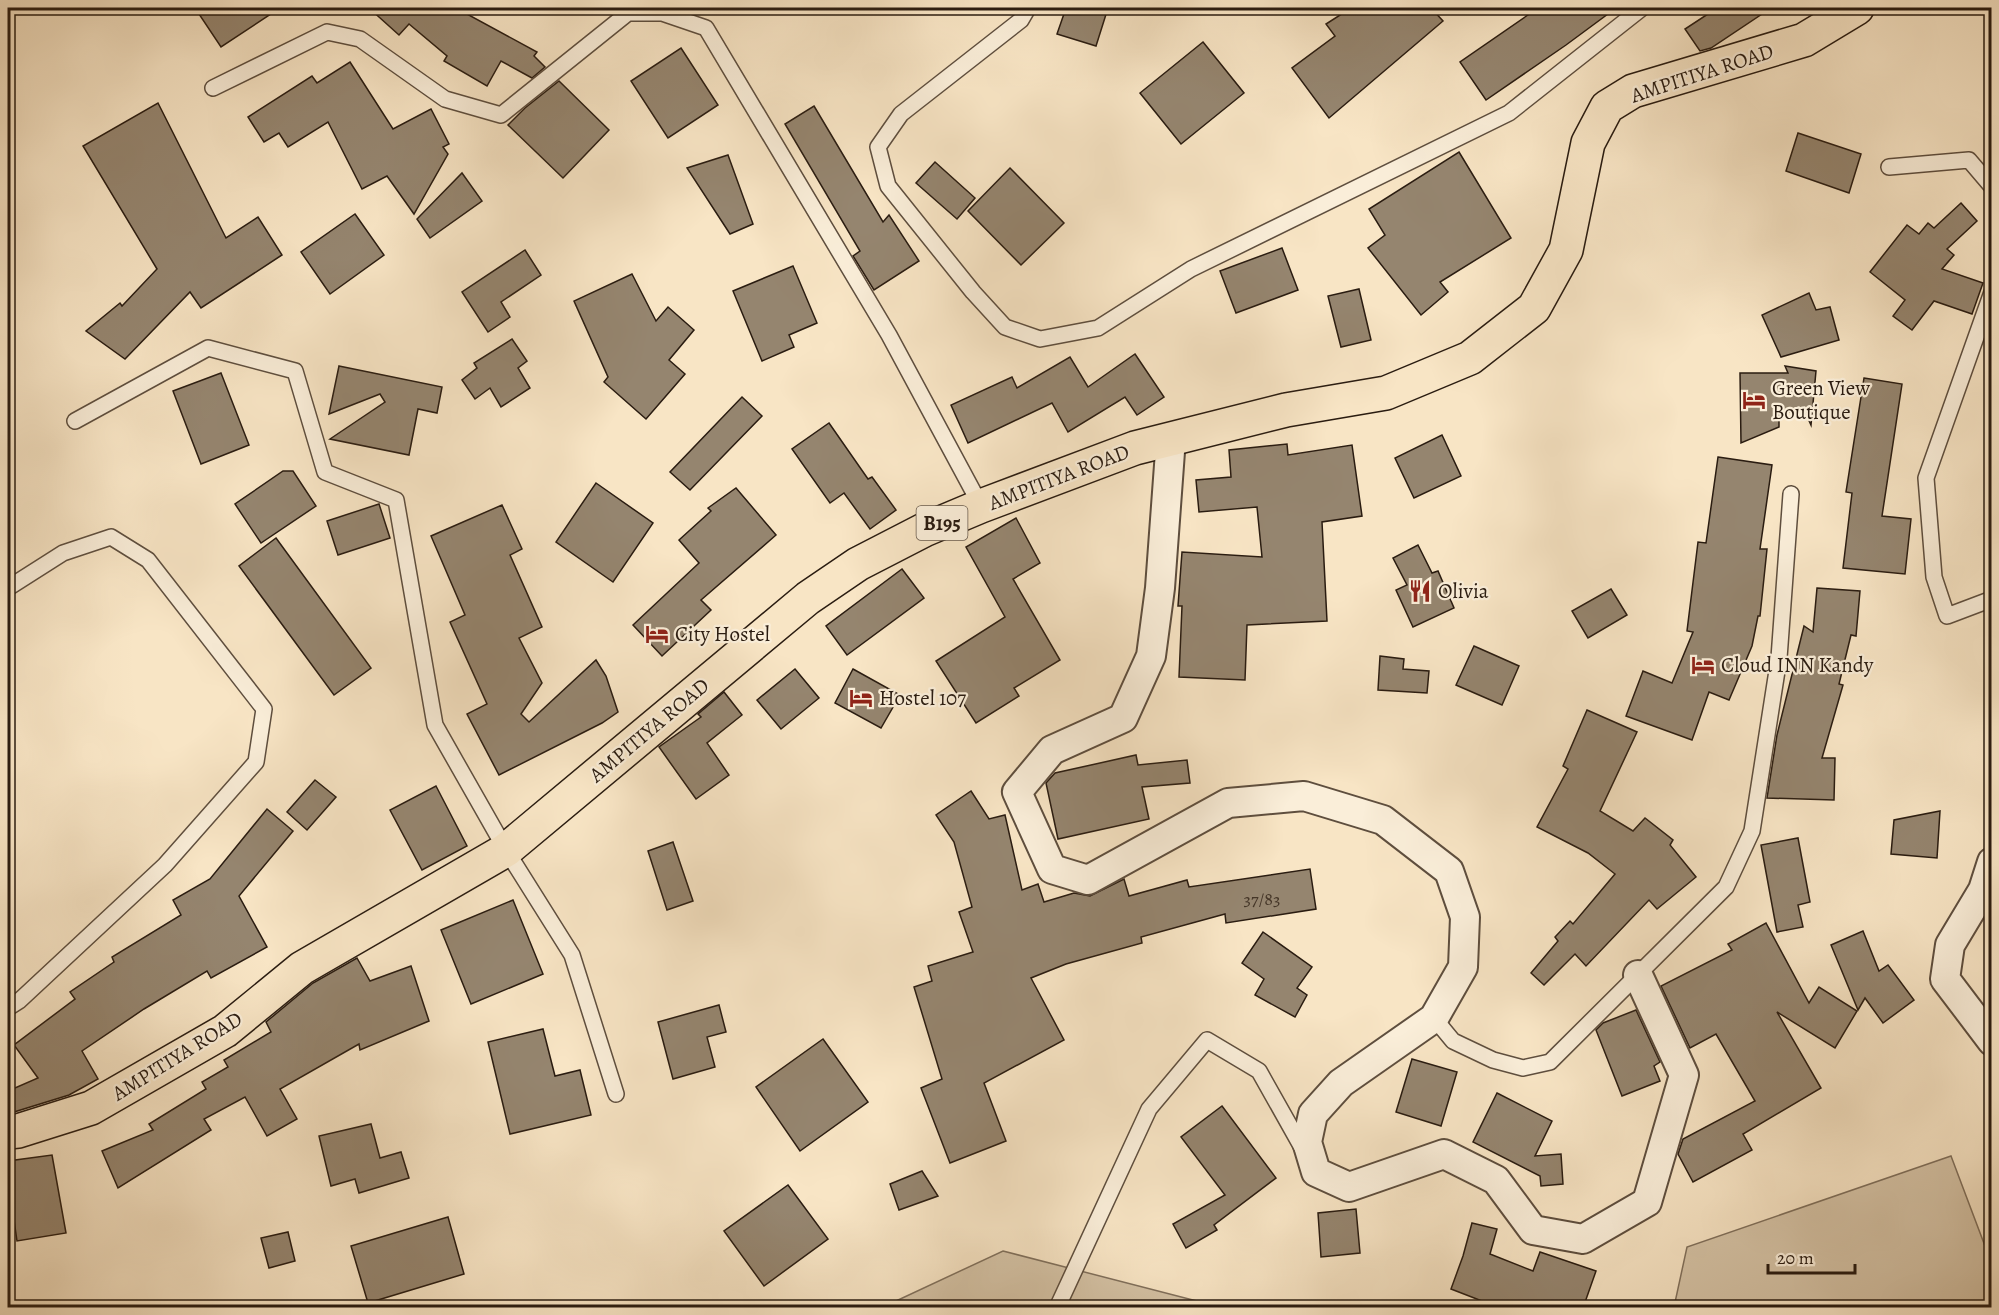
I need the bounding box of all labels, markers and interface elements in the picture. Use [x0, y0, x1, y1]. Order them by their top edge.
street label: AMPITIYA ROAD [1626, 37, 1777, 110]
place label: Green View Boutique [1772, 374, 1870, 426]
hotel icon: Green View Boutique [1741, 387, 1767, 413]
street label: AMPITIYA ROAD [984, 437, 1133, 517]
road number: B195 [916, 506, 968, 540]
place label: Olivia [1438, 577, 1489, 605]
restaurant icon: Olivia [1407, 578, 1433, 604]
place label: City Hostel [675, 620, 770, 648]
hotel icon: City Hostel [644, 621, 670, 647]
place label: Cloud INN Kandy [1721, 651, 1874, 679]
hotel icon: Cloud INN Kandy [1690, 652, 1716, 678]
street label: AMPITIYA ROAD [582, 671, 715, 789]
place label: Hostel 107 [879, 684, 966, 712]
hotel icon: Hostel 107 [848, 685, 874, 711]
house number: 37/83 [1243, 887, 1281, 911]
street label: AMPITIYA ROAD [106, 1005, 247, 1108]
scale bar [1768, 1237, 1855, 1275]
text: 20 m [1777, 1246, 1814, 1270]

